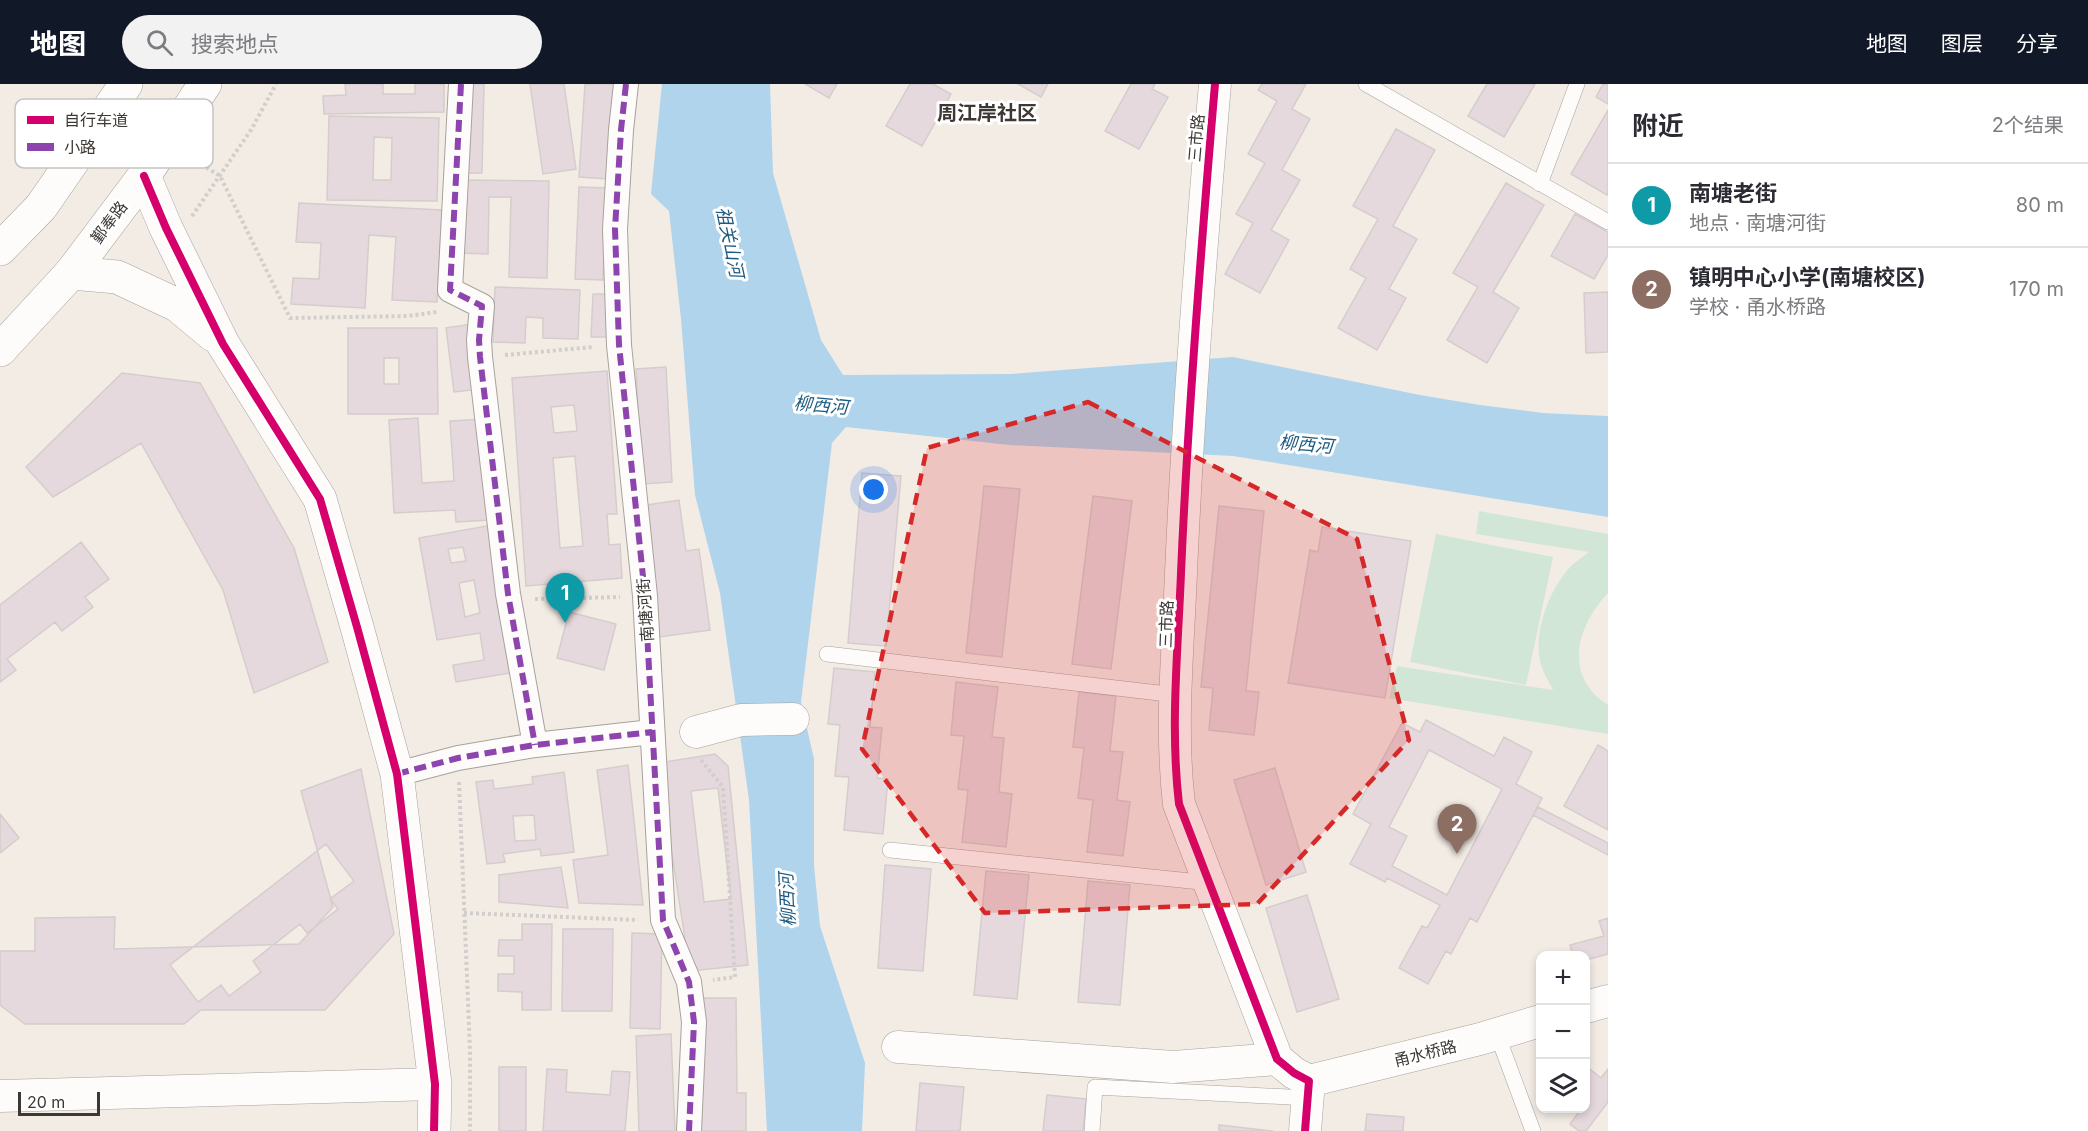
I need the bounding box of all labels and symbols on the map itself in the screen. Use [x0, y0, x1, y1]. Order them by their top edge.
legend [15, 99, 213, 168]
district label: 周江岸社区 [937, 101, 1037, 125]
text: 自行车道 [64, 110, 128, 130]
street label: 三市路 [1184, 113, 1208, 163]
text: 小路 [64, 137, 96, 157]
street label: 鄞奉路 [87, 197, 131, 247]
water label: 祖关山河 [712, 205, 748, 282]
water label: 柳西河 [793, 392, 852, 418]
water label: 柳西河 [1278, 431, 1337, 457]
your location [859, 475, 888, 504]
pin: 1 [546, 574, 584, 623]
street label: 南塘河街 [633, 577, 657, 643]
street label: 三市路 [1155, 600, 1177, 648]
pin: 2 [1438, 804, 1476, 854]
water label: 柳西河 [775, 869, 799, 928]
street label: 甬水桥路 [1392, 1036, 1458, 1070]
scale bar [18, 1089, 100, 1116]

